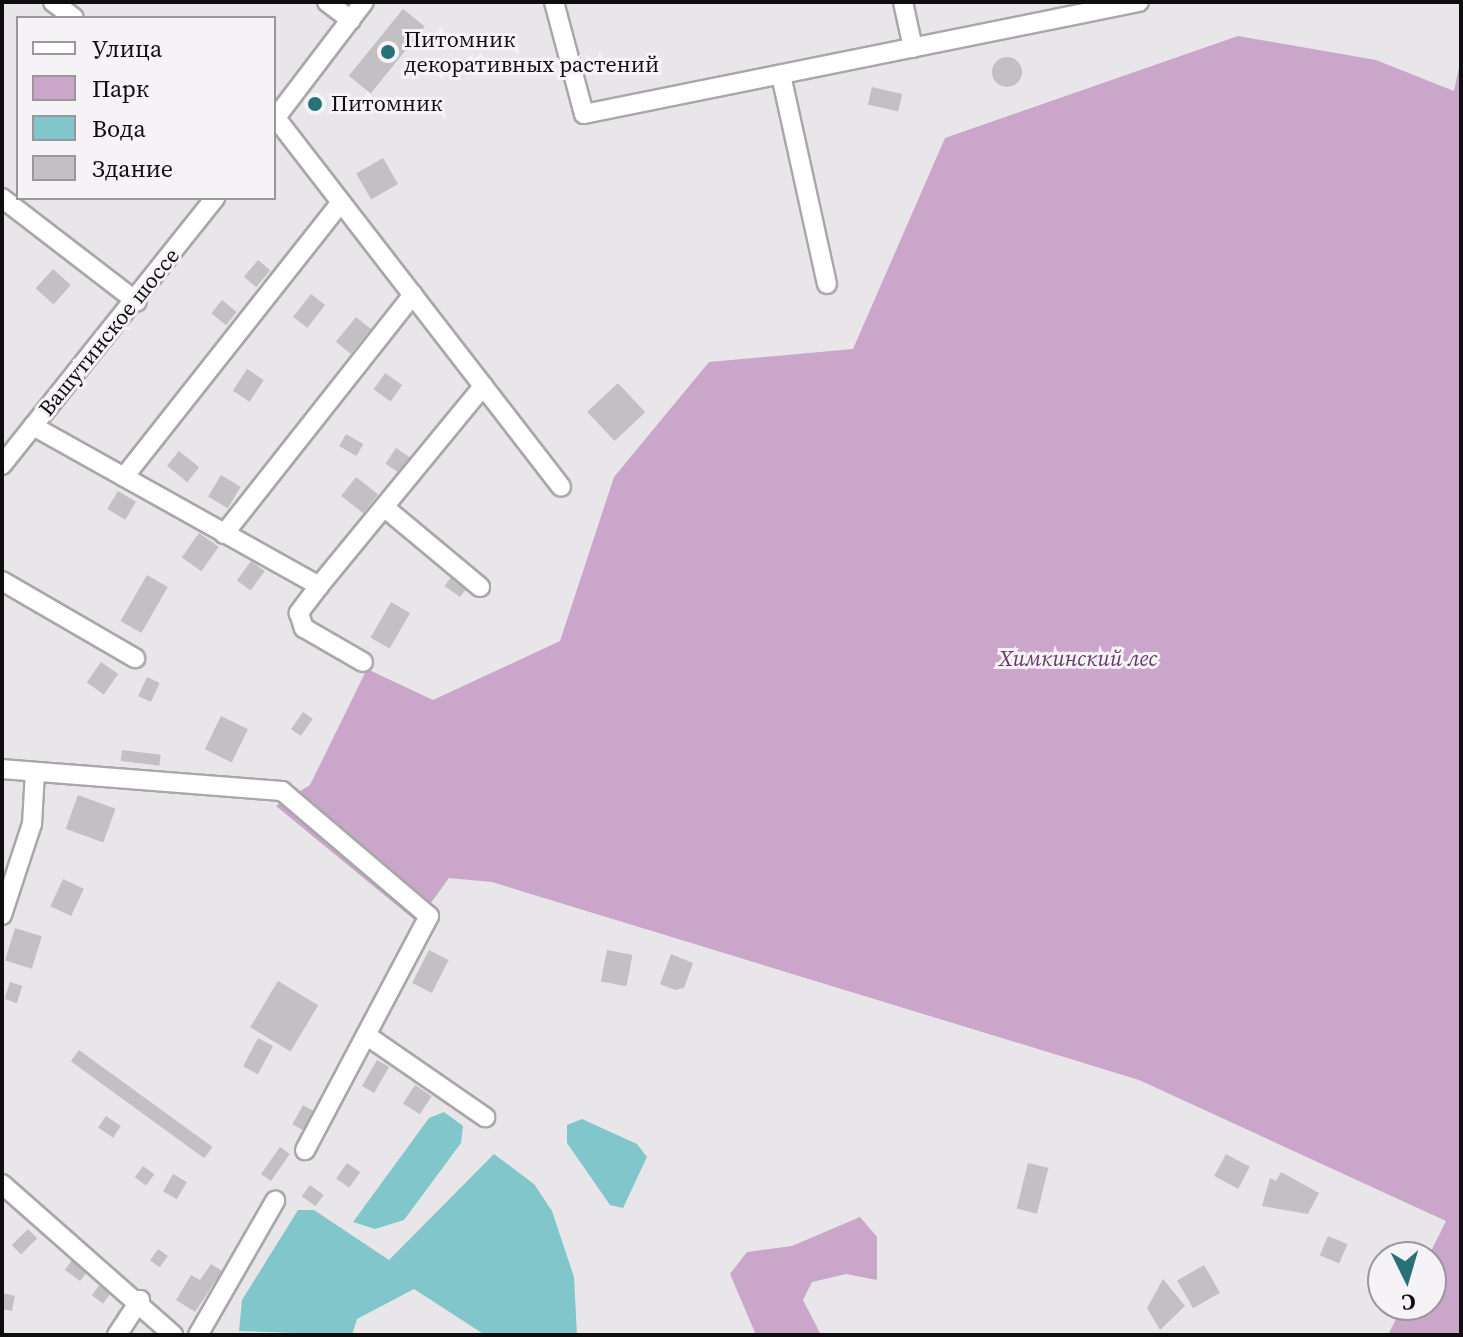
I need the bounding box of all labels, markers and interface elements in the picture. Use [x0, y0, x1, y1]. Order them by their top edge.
legend [16, 16, 276, 200]
place label: Питомник декоративных растений [404, 26, 659, 78]
text: Улица [92, 32, 162, 65]
marker: Питомник декоративных растений [379, 43, 397, 61]
text: Парк [92, 72, 149, 105]
place label: Питомник [331, 91, 442, 117]
marker: Питомник [306, 95, 324, 113]
text: Вода [92, 112, 146, 145]
text: Здание [92, 152, 173, 185]
street label: Вашутинское шоссе [33, 243, 185, 421]
park label: Химкинский лес [999, 646, 1157, 672]
north arrow [1367, 1241, 1447, 1321]
text: С [1401, 1287, 1417, 1318]

